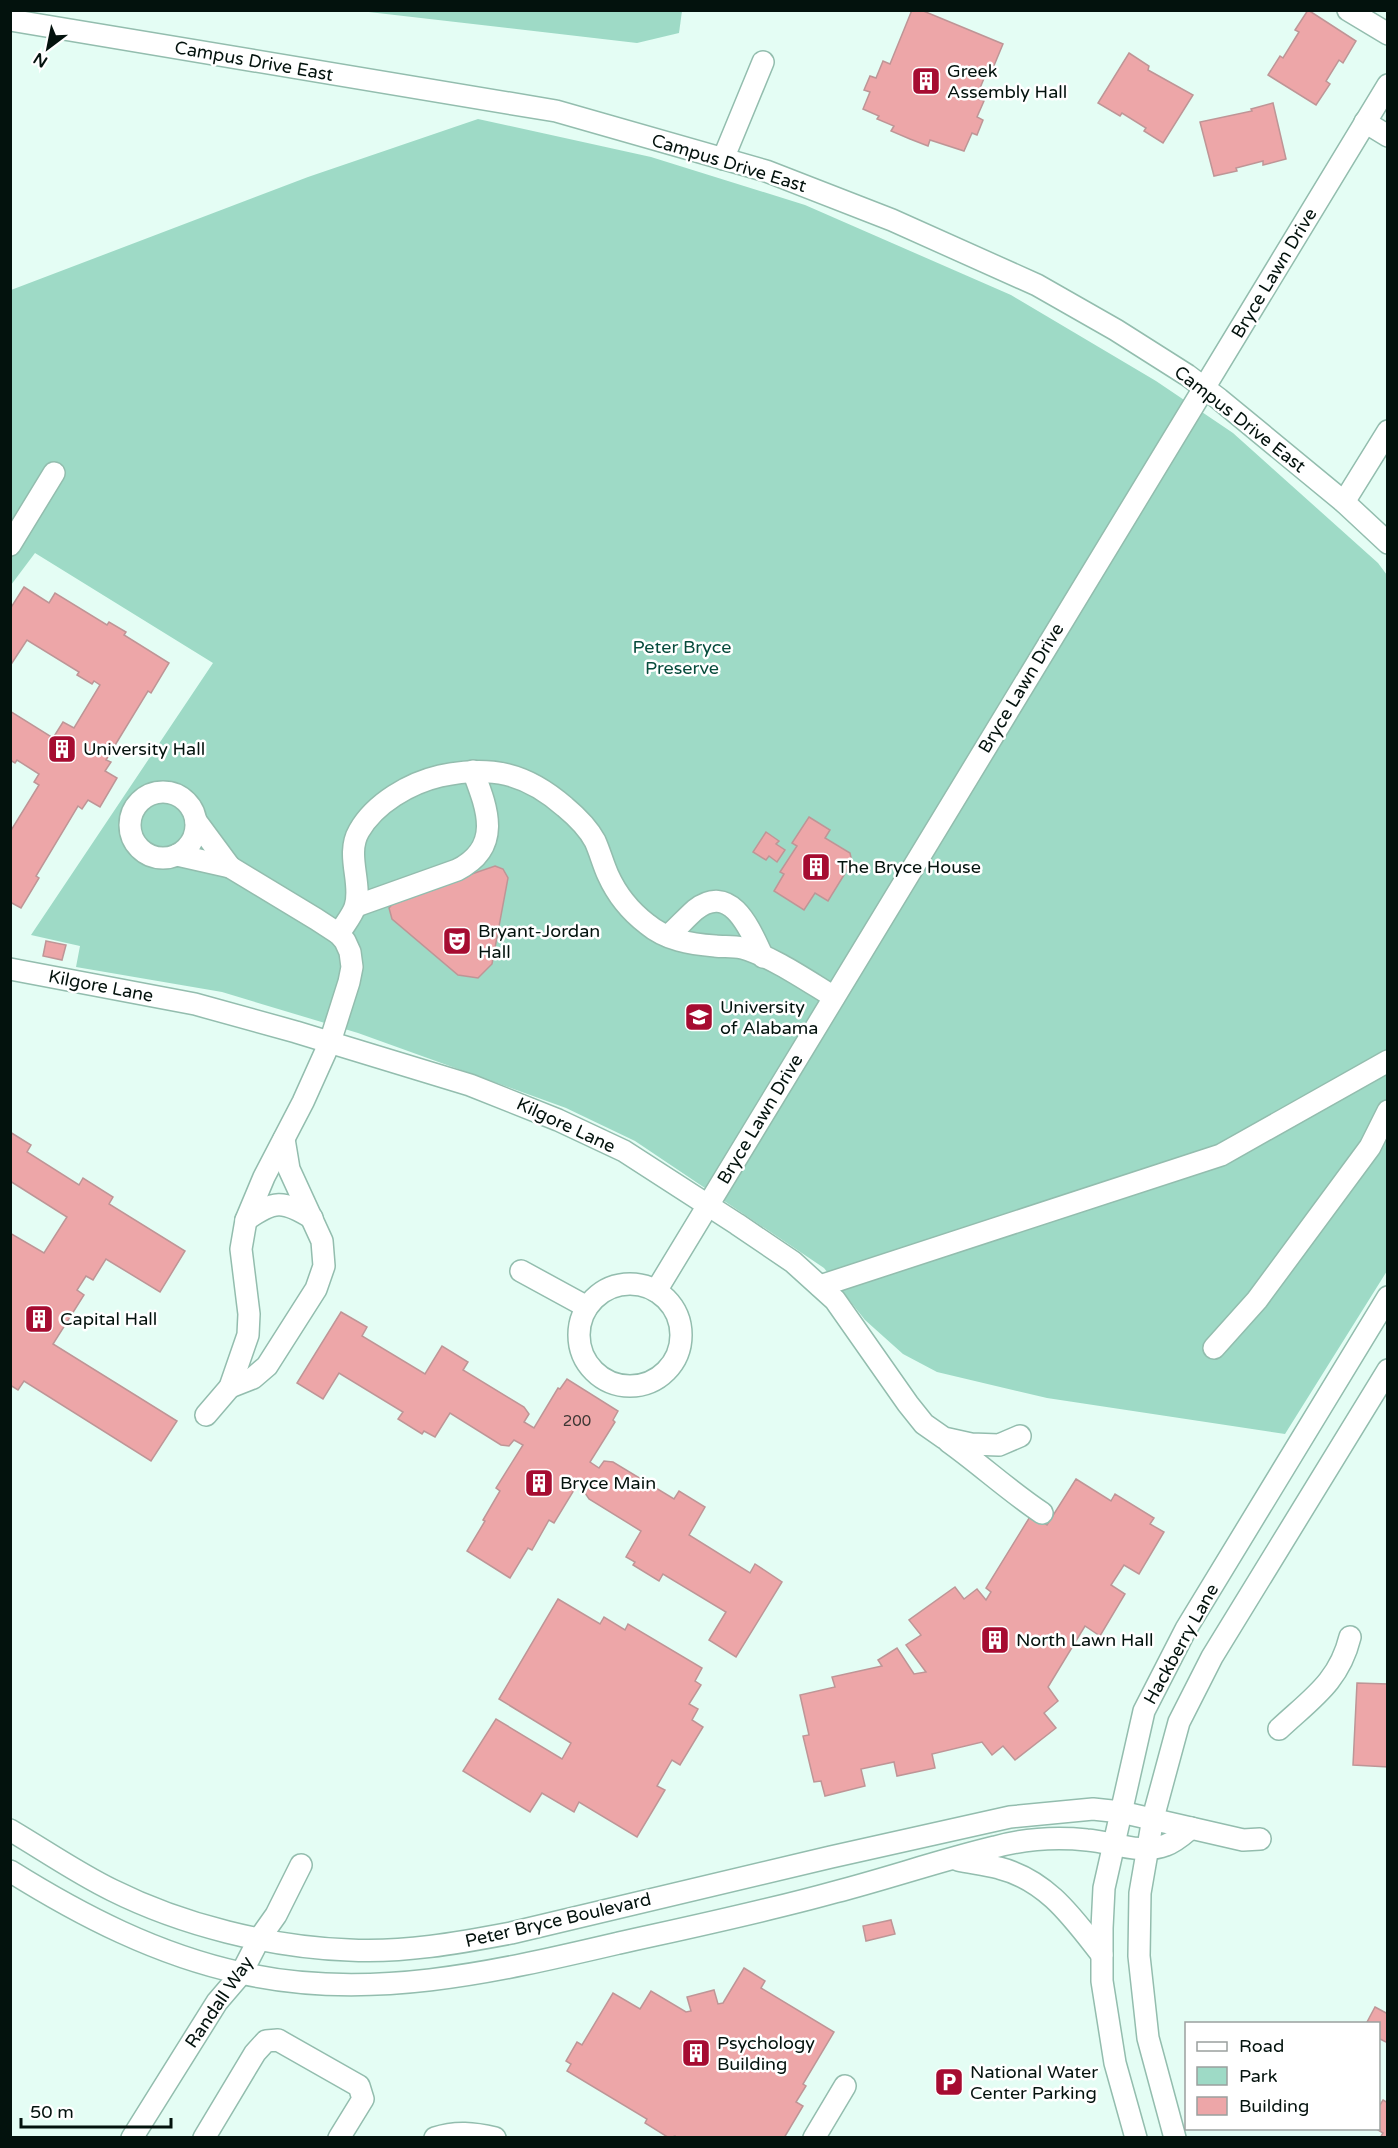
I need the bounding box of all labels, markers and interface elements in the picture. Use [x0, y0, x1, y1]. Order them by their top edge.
north arrow [18, 18, 78, 78]
street label: Campus Drive East [173, 36, 335, 86]
text: N [30, 48, 51, 72]
place label: Greek Assembly Hall [947, 60, 1067, 103]
building icon: Greek Assembly Hall [910, 65, 942, 97]
street label: Campus Drive East [649, 129, 809, 197]
street label: Bryce Lawn Drive [1227, 204, 1321, 342]
street label: Campus Drive East [1170, 361, 1310, 477]
street label: Bryce Lawn Drive [974, 619, 1068, 757]
park label: Peter Bryce Preserve [632, 636, 732, 679]
building icon: University Hall [46, 733, 78, 765]
place label: University Hall [83, 738, 205, 760]
building icon: The Bryce House [800, 851, 832, 883]
place label: The Bryce House [837, 856, 981, 878]
place label: Bryant-Jordan Hall [478, 920, 600, 963]
theatre icon: Bryant-Jordan Hall [441, 925, 473, 957]
street label: Kilgore Lane [47, 965, 155, 1007]
place label: University of Alabama [720, 996, 818, 1039]
school or university icon: University of Alabama [683, 1001, 715, 1033]
street label: Bryce Lawn Drive [713, 1050, 807, 1188]
street label: Kilgore Lane [513, 1093, 619, 1157]
building icon: Capital Hall [23, 1303, 55, 1335]
place label: Capital Hall [60, 1308, 157, 1330]
house number: 200 [563, 1412, 591, 1430]
building icon: Bryce Main [523, 1467, 555, 1499]
place label: Bryce Main [560, 1472, 656, 1494]
street label: Hackberry Lane [1139, 1580, 1223, 1708]
building icon: North Lawn Hall [979, 1624, 1011, 1656]
place label: North Lawn Hall [1016, 1629, 1153, 1651]
street label: Peter Bryce Boulevard [463, 1888, 653, 1952]
street label: Randall Way [180, 1952, 258, 2052]
legend [1185, 2022, 1380, 2130]
place label: Psychology Building [717, 2032, 815, 2075]
text: Road [1239, 2035, 1284, 2057]
building icon: Psychology Building [680, 2037, 712, 2069]
place label: National Water Center Parking [970, 2061, 1098, 2104]
text: Park [1239, 2065, 1278, 2087]
parking icon: National Water Center Parking [933, 2066, 965, 2098]
scale bar [21, 2091, 171, 2129]
text: Building [1239, 2095, 1309, 2117]
text: 50 m [30, 2101, 74, 2123]

